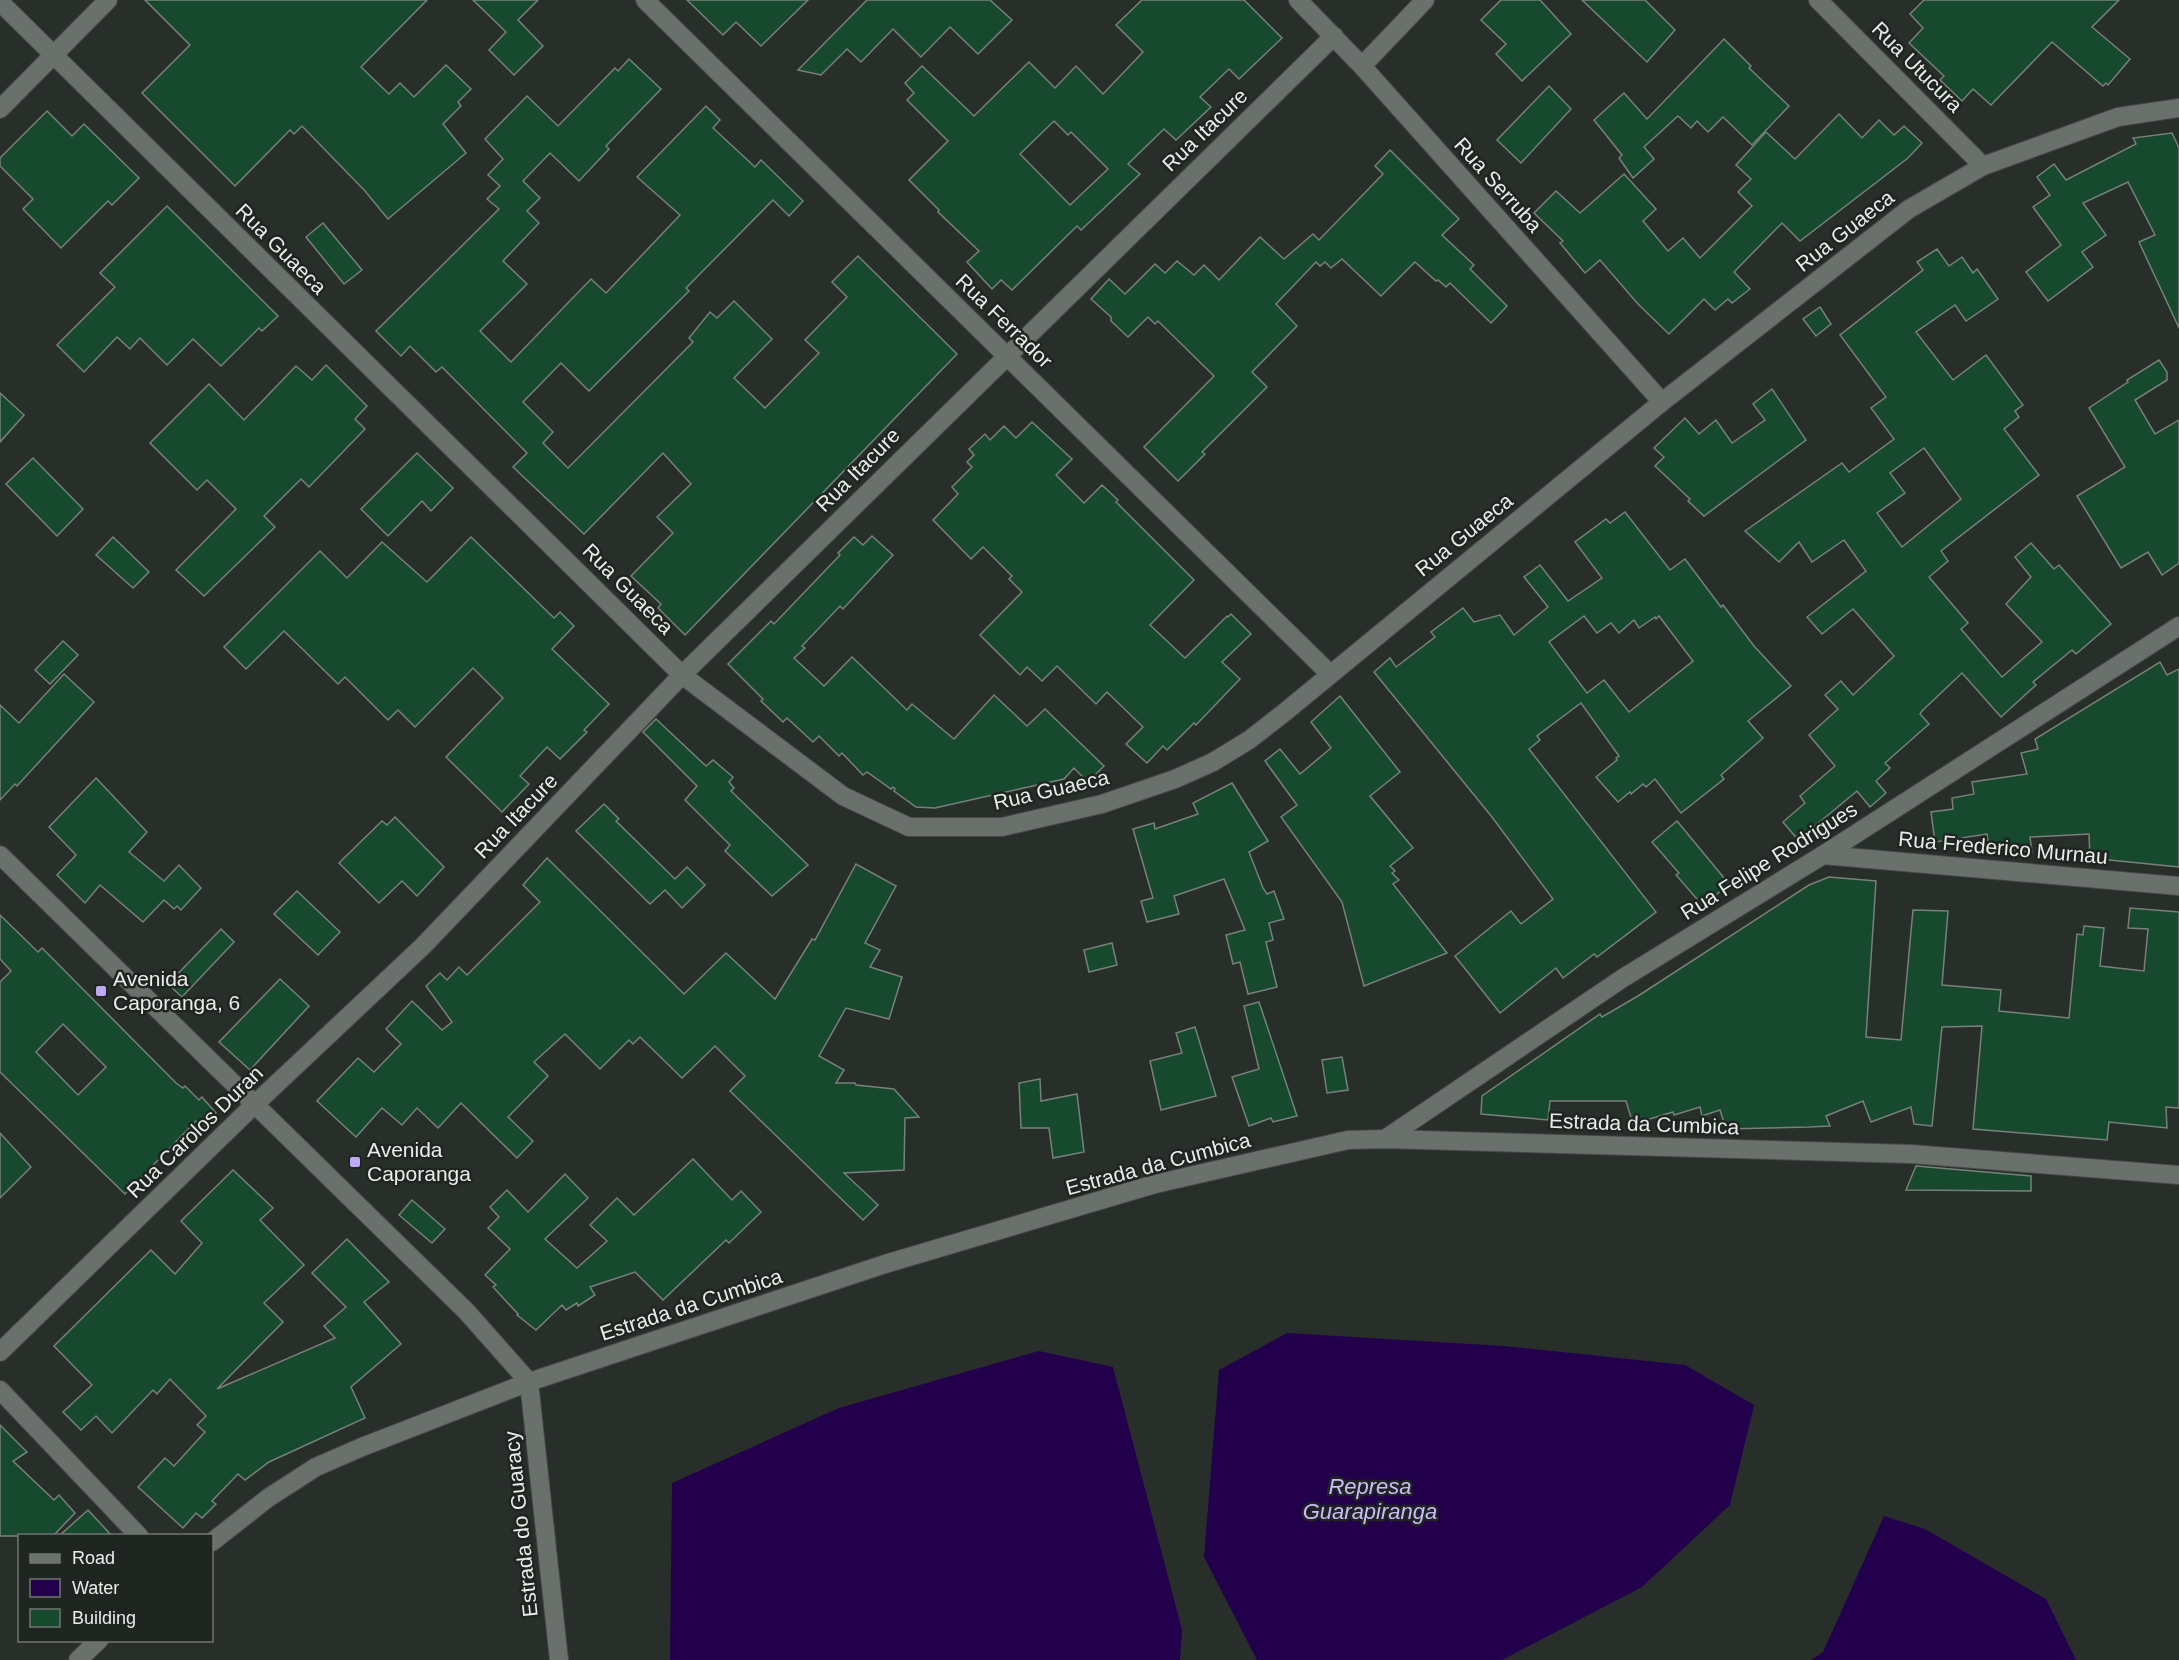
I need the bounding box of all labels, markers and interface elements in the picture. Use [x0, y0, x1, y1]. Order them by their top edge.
street label: Rua Utucura [1868, 17, 1967, 117]
street label: Rua Itacure [1158, 84, 1252, 176]
street label: Rua Serruba [1450, 133, 1547, 237]
street label: Rua Guaeca [1791, 185, 1898, 276]
street label: Rua Guaeca [232, 199, 331, 299]
street label: Rua Ferrador [951, 269, 1057, 372]
street label: Rua Itacure [811, 423, 904, 516]
street label: Rua Guaeca [1411, 488, 1517, 581]
street label: Rua Guaeca [579, 539, 678, 639]
street label: Rua Guaeca [991, 765, 1111, 814]
street label: Rua Itacure [470, 769, 562, 863]
street label: Rua Felipe Rodrigues [1677, 797, 1861, 924]
street label: Rua Frederico Murnau [1897, 827, 2109, 868]
place label: Avenida Caporanga, 6 [113, 967, 240, 1014]
marker: Avenida Caporanga, 6 [94, 984, 108, 998]
street label: Rua Carolos Duran [122, 1061, 267, 1202]
street label: Estrada da Cumbica [1549, 1109, 1740, 1138]
street label: Estrada da Cumbica [1063, 1128, 1253, 1199]
place label: Avenida Caporanga [367, 1138, 471, 1185]
marker: Avenida Caporanga [348, 1155, 362, 1169]
street label: Estrada da Cumbica [597, 1264, 785, 1345]
street label: Estrada do Guaracy [499, 1429, 542, 1618]
water label: Represa Guarapiranga [1303, 1474, 1437, 1524]
legend [18, 1534, 213, 1642]
text: Road [72, 1548, 115, 1568]
text: Water [72, 1578, 119, 1598]
text: Building [72, 1608, 136, 1628]

